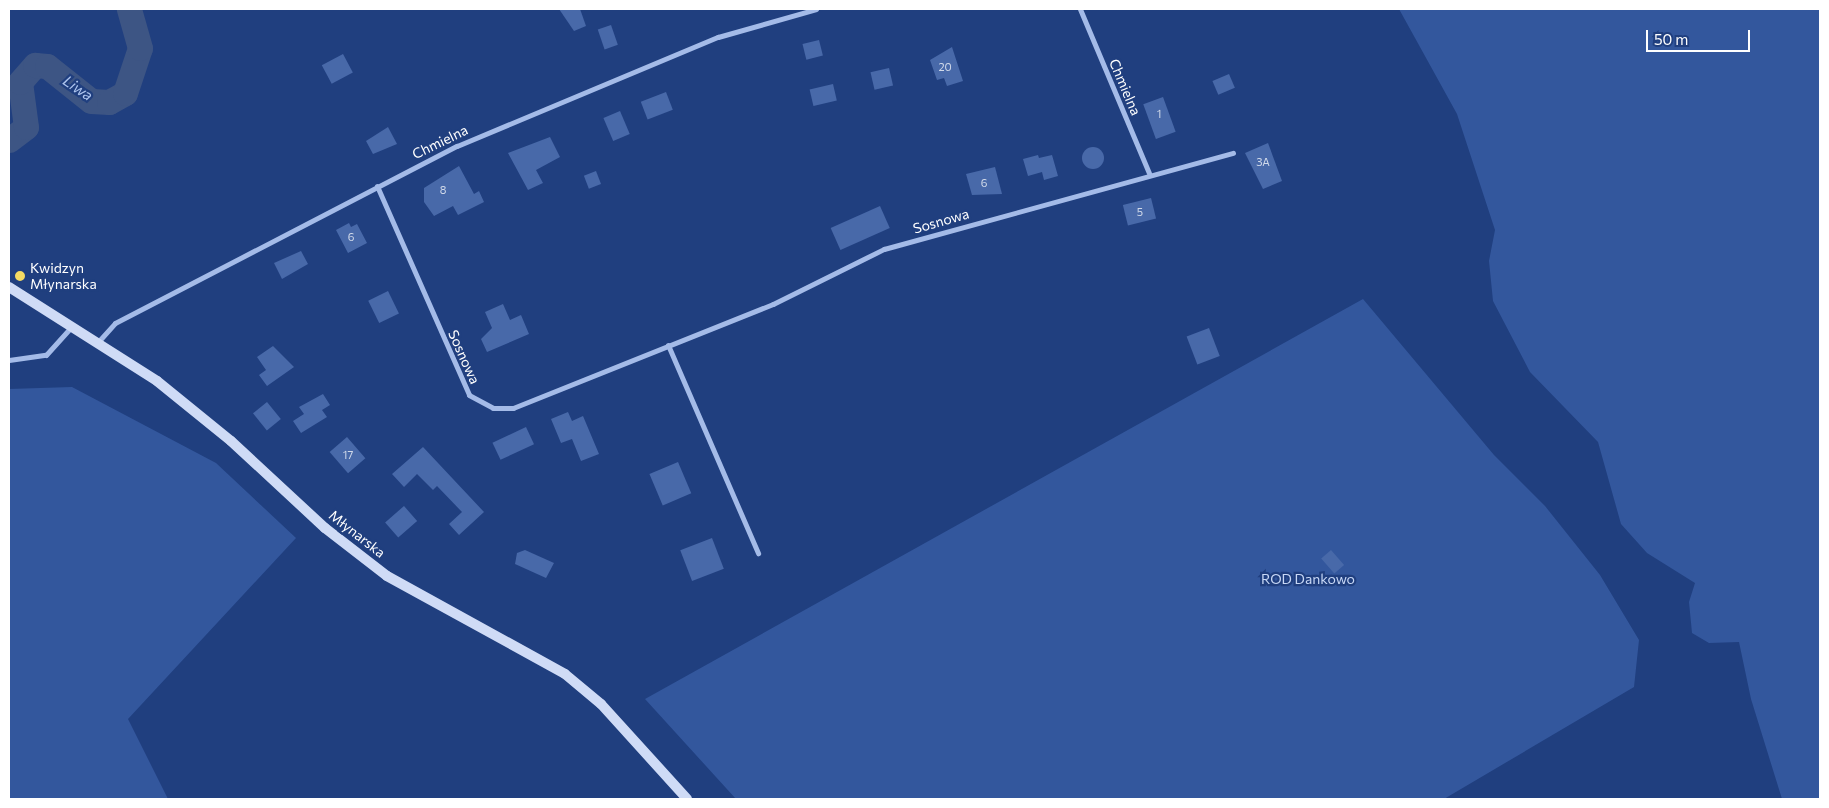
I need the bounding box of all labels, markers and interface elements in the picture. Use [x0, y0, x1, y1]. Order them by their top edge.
scale bar [1649, 20, 1753, 52]
text: 50 m [1654, 30, 1688, 48]
street label: Chmielna [1106, 56, 1144, 118]
house number: 20 [938, 60, 952, 74]
water label: Liwa [60, 72, 96, 104]
house number: 1 [1157, 107, 1161, 121]
street label: Chmielna [409, 121, 471, 163]
house number: 3A [1256, 155, 1270, 169]
house number: 6 [981, 176, 987, 190]
house number: 8 [440, 183, 446, 197]
street label: Sosnowa [911, 205, 971, 237]
house number: 5 [1137, 205, 1143, 219]
house number: 6 [348, 230, 354, 244]
place label: Kwidzyn Młynarska [30, 260, 97, 292]
marker: Kwidzyn Młynarska [14, 270, 26, 282]
street label: Sosnowa [445, 327, 483, 387]
house number: 17 [343, 448, 353, 462]
street label: Młynarska [326, 507, 388, 561]
park label: ROD Dankowo [1261, 571, 1355, 587]

